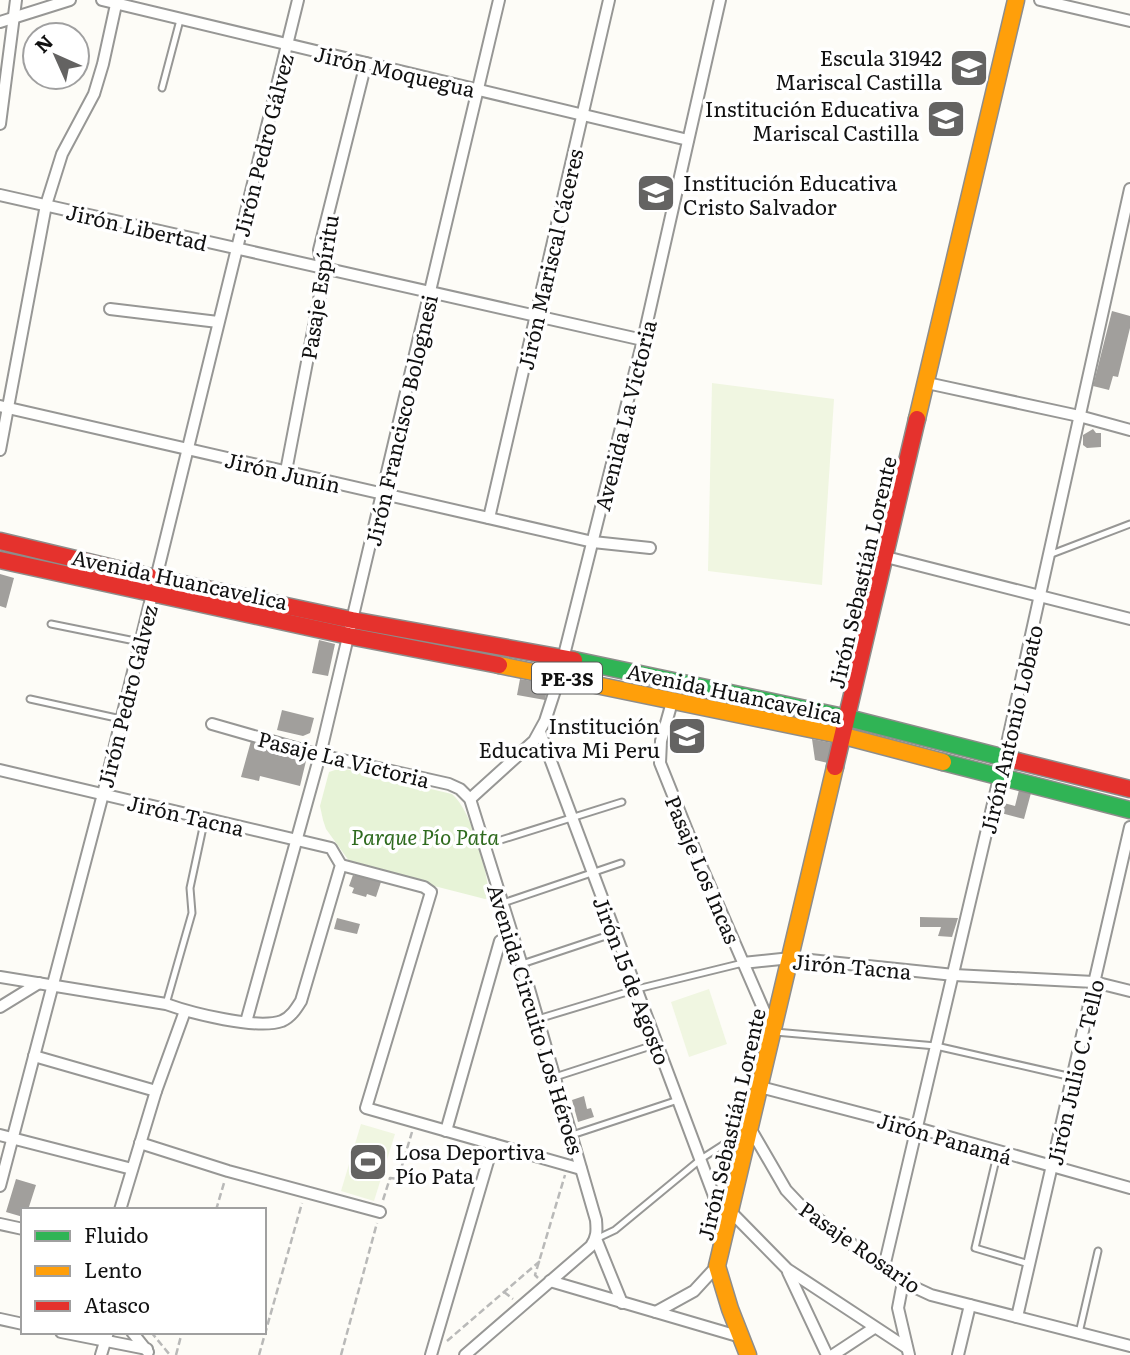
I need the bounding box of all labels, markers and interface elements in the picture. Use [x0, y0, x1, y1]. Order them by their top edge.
north arrow [21, 21, 91, 91]
text: N [28, 28, 59, 59]
street label: Jirón Moquegua [311, 36, 479, 104]
place label: Escula 31942 Mariscal Castilla [775, 41, 943, 96]
school or university icon: Escula 31942 Mariscal Castilla [948, 47, 990, 89]
street label: Jirón Pedro Gálvez [224, 50, 300, 240]
place label: Institución Educativa Mariscal Castilla [705, 92, 920, 147]
school or university icon: Institución Educativa Mariscal Castilla [925, 98, 967, 140]
street label: Jirón Mariscal Cáceres [508, 145, 590, 373]
place label: Institución Educativa Cristo Salvador [683, 166, 898, 221]
school or university icon: Institución Educativa Cristo Salvador [635, 172, 677, 214]
street label: Jirón Libertad [63, 195, 211, 257]
street label: Pasaje Espíritu [291, 212, 345, 362]
street label: Jirón Francisco Bolognesi [356, 291, 444, 549]
street label: Avenida La Victoria [585, 316, 663, 514]
street label: Jirón Junín [222, 443, 344, 499]
street label: Jirón Sebastián Lorente [819, 453, 903, 691]
street label: Avenida Huancavelica [69, 540, 292, 616]
street label: Jirón Pedro Gálvez [88, 601, 164, 791]
street label: Jirón Antonio Lobato [971, 621, 1049, 837]
street label: Avenida Huancavelica [624, 654, 847, 730]
road number: PE-3S [532, 663, 602, 694]
place label: Institución Educativa Mi Peru [478, 709, 660, 764]
school or university icon: Institución Educativa Mi Peru [666, 715, 708, 757]
street label: Pasaje La Victoria [255, 722, 434, 795]
street label: Jirón Tacna [124, 785, 248, 843]
street label: Pasaje Los Incas [659, 790, 749, 948]
park label: Parque Pío Pata [351, 820, 499, 851]
street label: Avenida Circuito Los Héroes [481, 880, 593, 1158]
street label: Jirón 15 de Agosto [587, 891, 679, 1069]
street label: Jirón Tacna [791, 944, 914, 986]
street label: Jirón Julio C. Tello [1038, 976, 1110, 1168]
street label: Jirón Sebastián Lorente [688, 1005, 772, 1243]
street label: Jirón Panamá [874, 1103, 1017, 1171]
place label: Losa Deportiva Pío Pata [395, 1135, 546, 1190]
sports icon: Losa Deportiva Pío Pata [347, 1141, 389, 1183]
street label: Pasaje Rosario [794, 1193, 928, 1299]
legend [21, 1208, 266, 1334]
text: Fluido [84, 1218, 148, 1249]
text: Lento [84, 1253, 142, 1284]
text: Atasco [84, 1288, 150, 1319]

